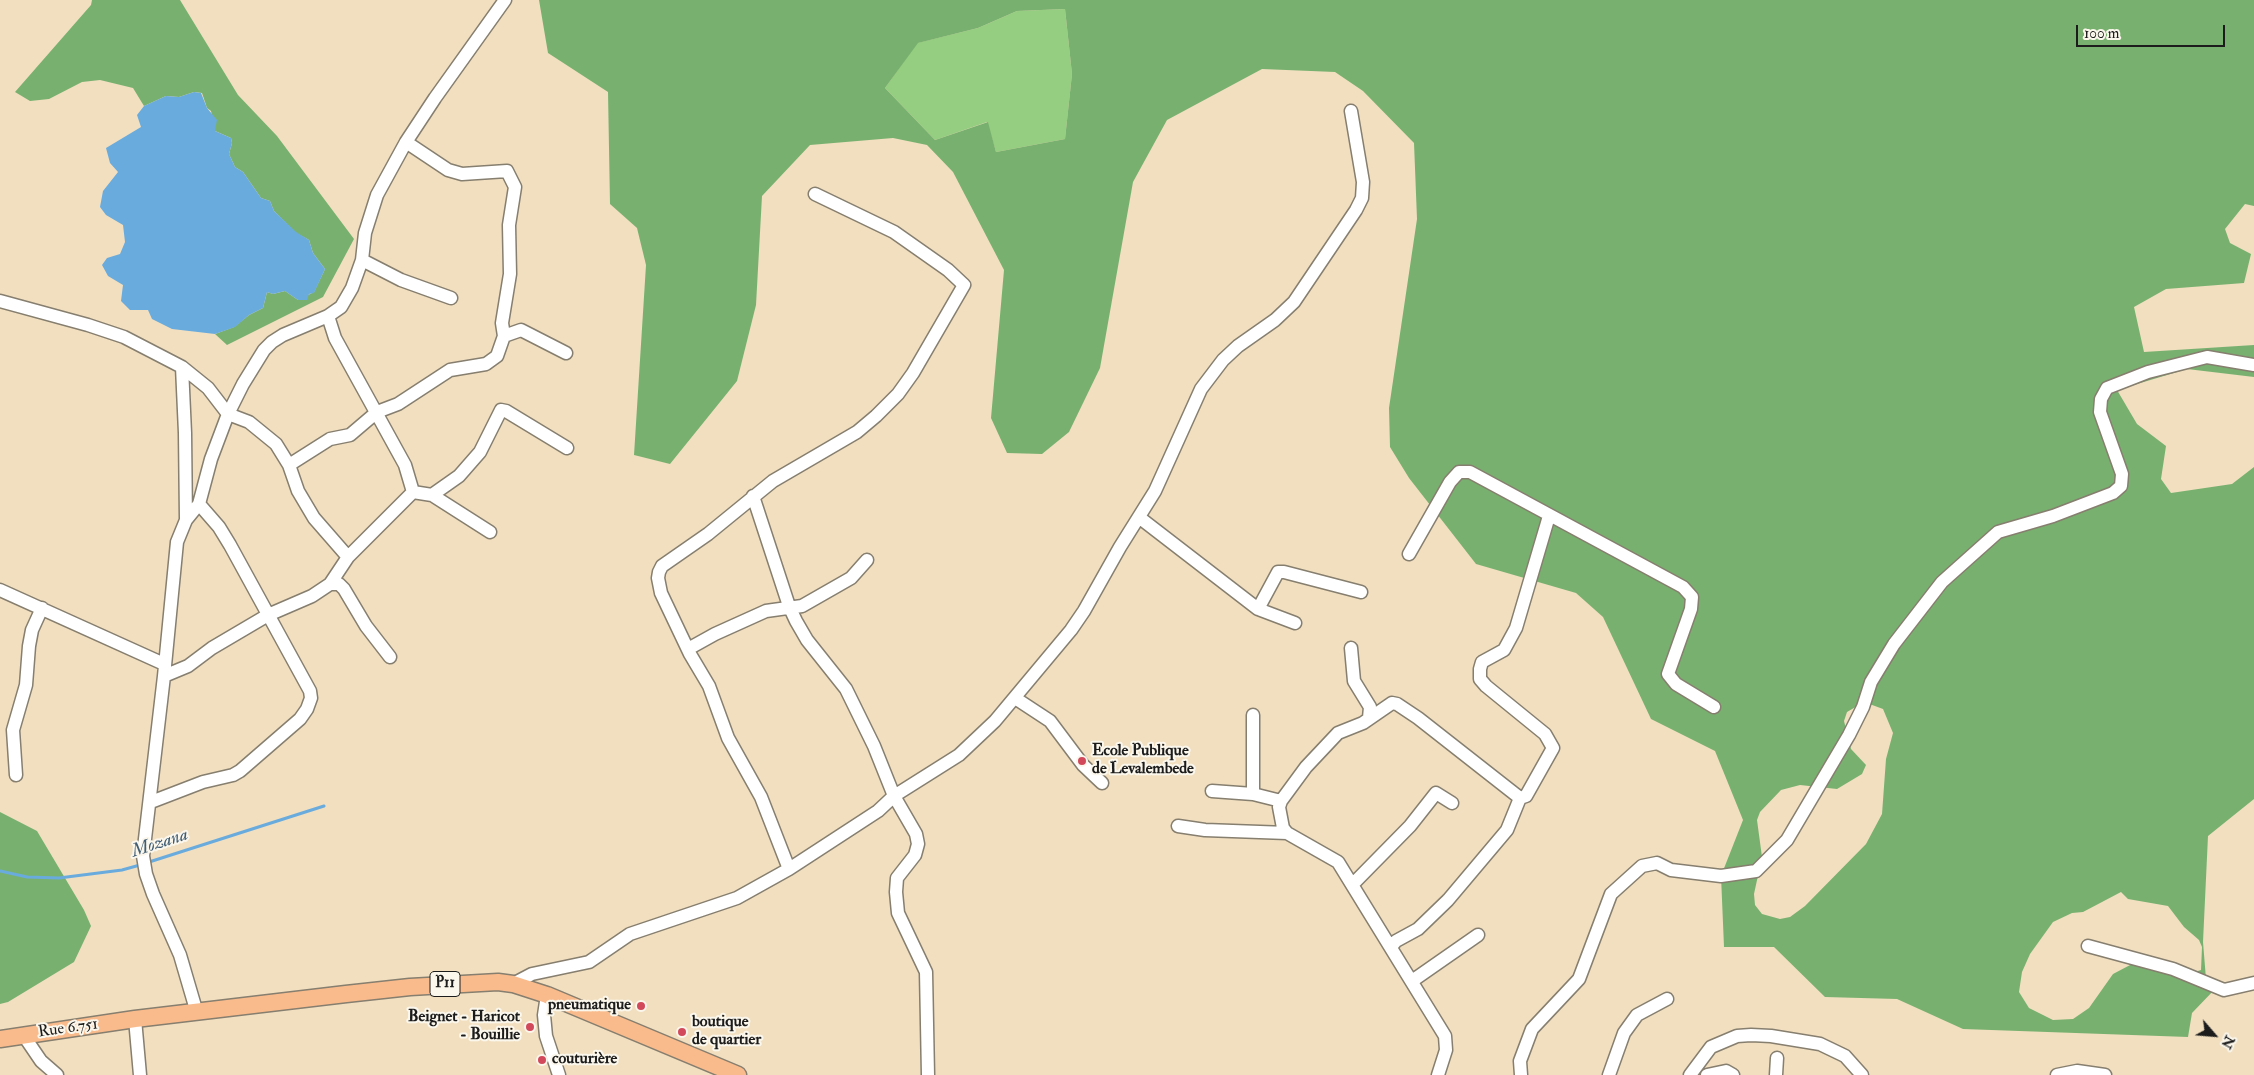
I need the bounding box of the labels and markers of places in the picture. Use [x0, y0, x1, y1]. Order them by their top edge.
place label: Ecole Publique de Levalembede [1092, 742, 1194, 780]
marker: Ecole Publique de Levalembede [1076, 755, 1088, 767]
place label: pneumatique [548, 996, 631, 1016]
marker: pneumatique [635, 1000, 647, 1012]
place label: Beignet - Haricot - Bouillie [408, 1008, 520, 1046]
place label: boutique de quartier [692, 1013, 761, 1051]
marker: Beignet - Haricot - Bouillie [524, 1021, 536, 1033]
marker: boutique de quartier [676, 1026, 688, 1038]
place label: couturière [552, 1050, 617, 1070]
marker: couturière [536, 1054, 548, 1066]

